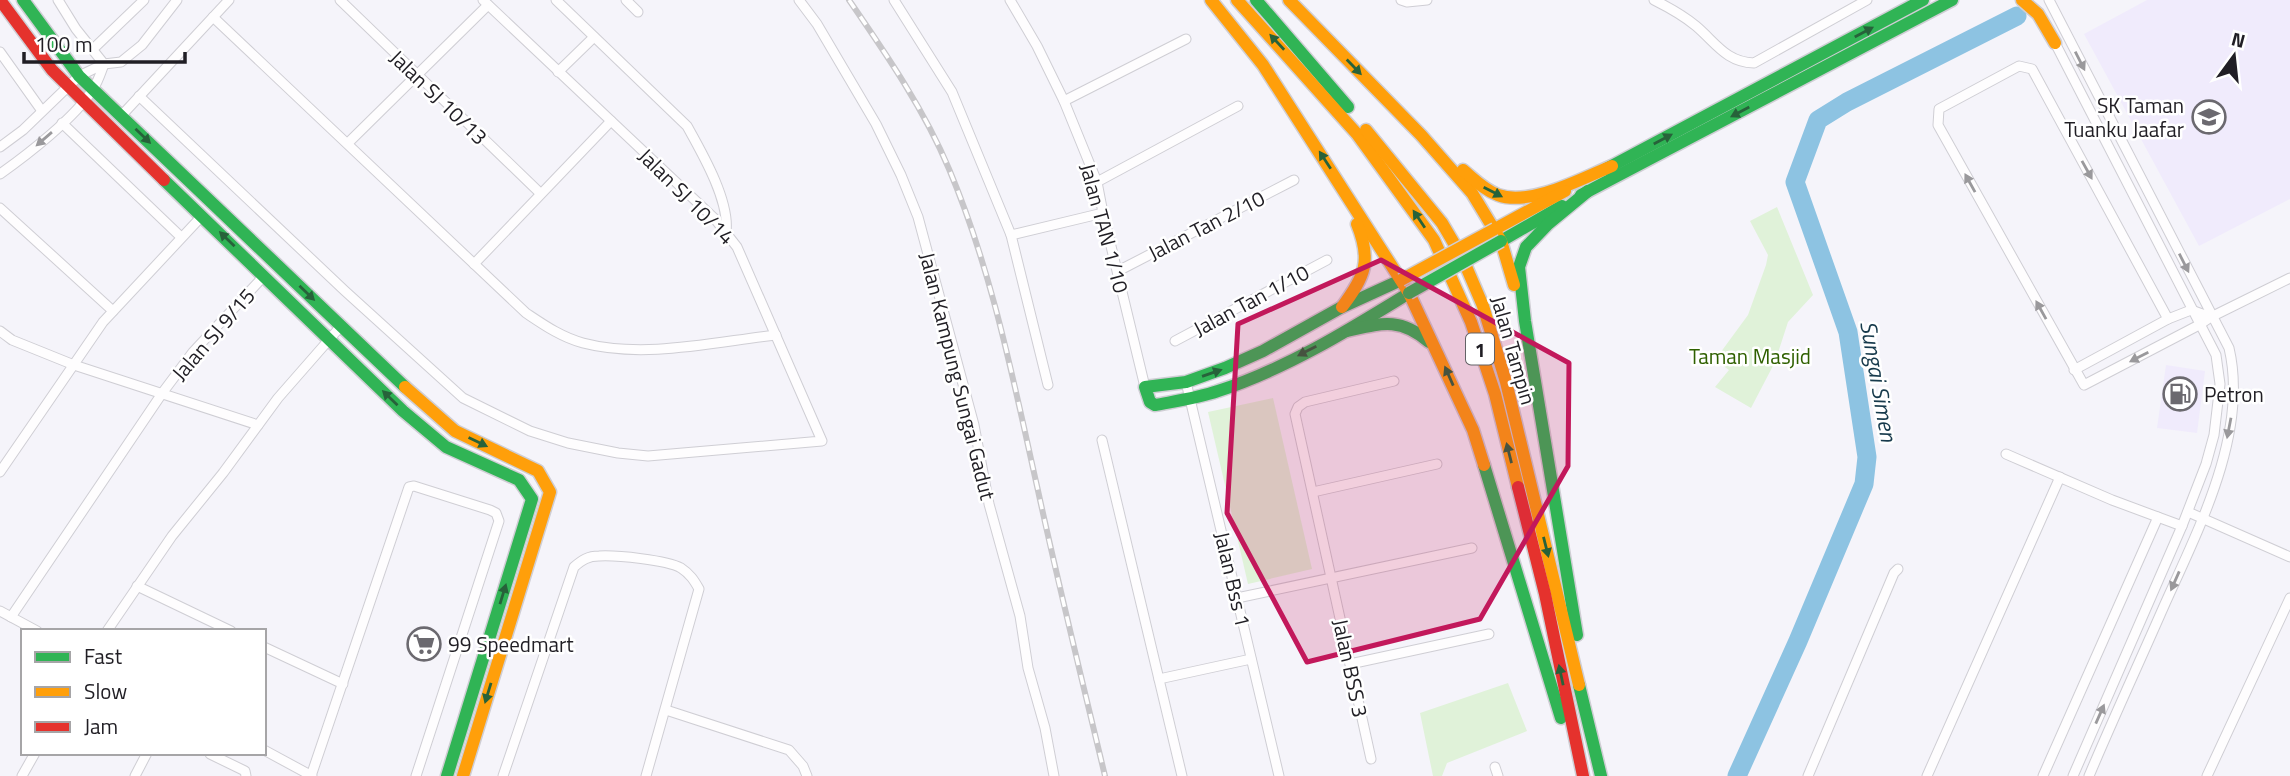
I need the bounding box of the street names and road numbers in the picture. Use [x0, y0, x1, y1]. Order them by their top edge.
street label: Jalan SJ 10/13 [383, 42, 495, 152]
street label: Jalan SJ 10/14 [631, 140, 743, 252]
street label: Jalan TAN 1/10 [1072, 160, 1138, 296]
street label: Jalan Tan 2/10 [1142, 182, 1270, 268]
street label: Jalan Kampung Sungai Gadut [912, 249, 1004, 504]
street label: Jalan Tan 1/10 [1187, 256, 1315, 344]
street label: Jalan SJ 9/15 [164, 281, 262, 387]
street label: Jalan Tampin [1483, 292, 1545, 408]
road number: 1 [1466, 334, 1494, 364]
street label: Jalan Bss 1 [1207, 528, 1259, 630]
street label: Jalan BSS 3 [1325, 616, 1377, 720]

